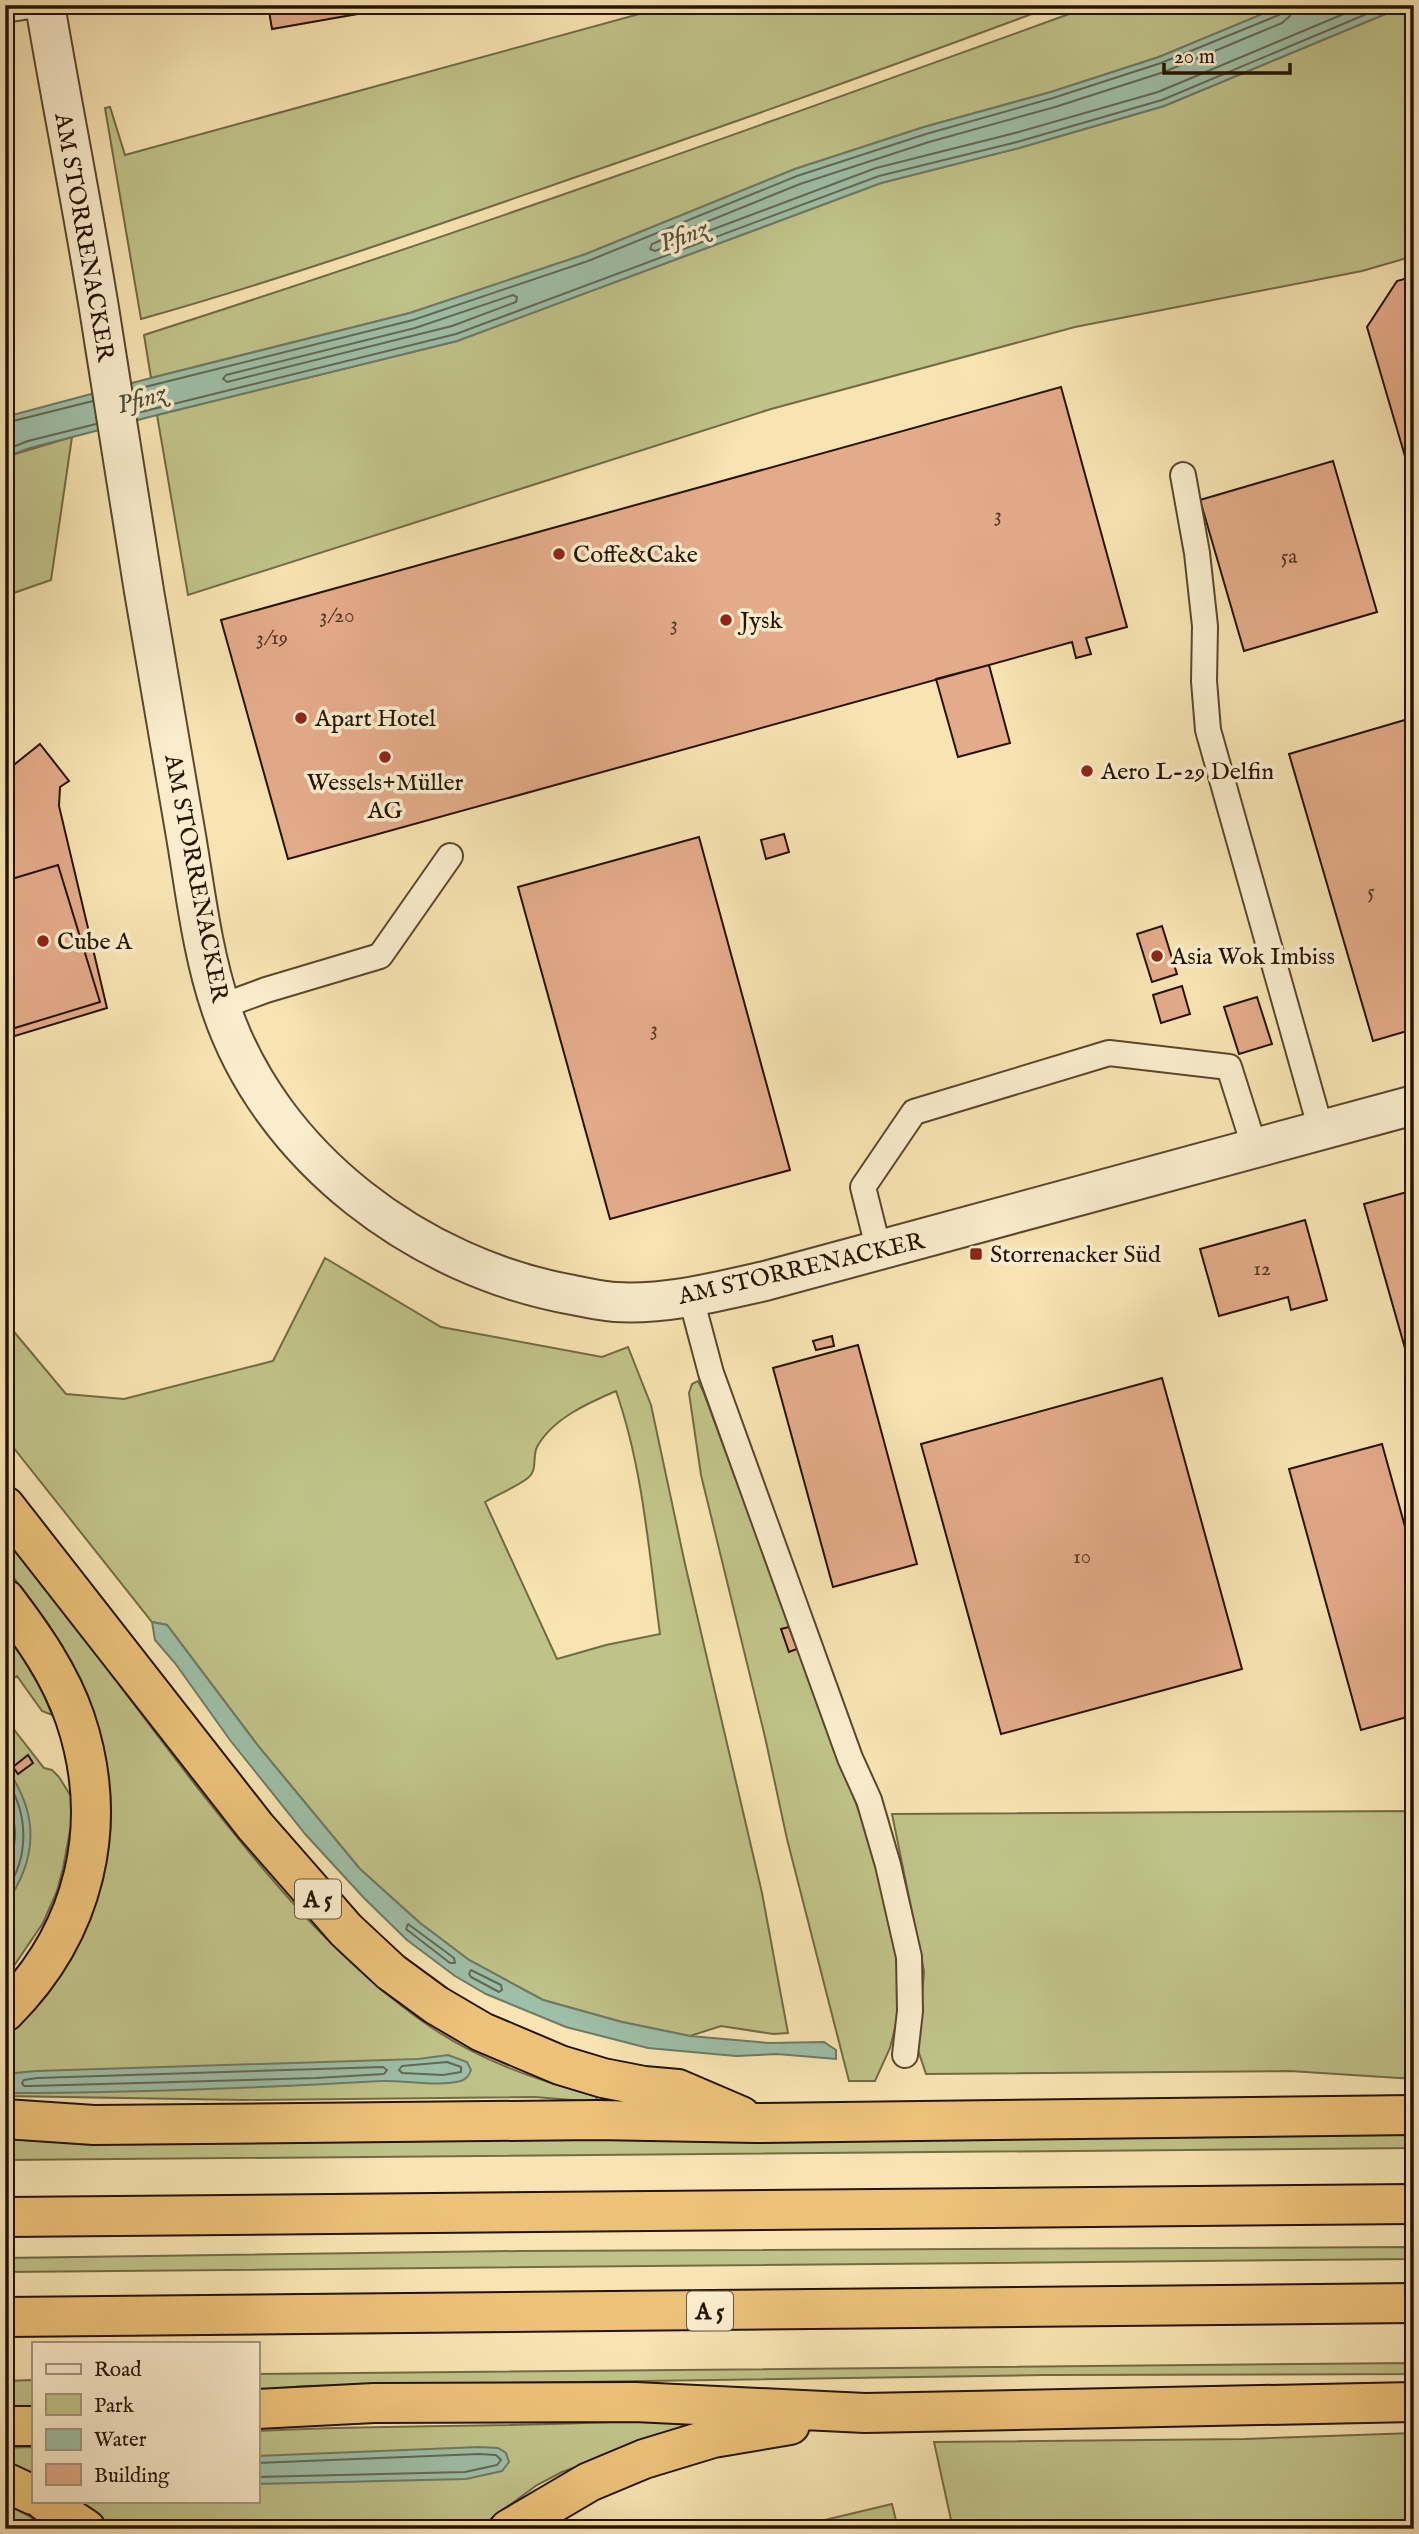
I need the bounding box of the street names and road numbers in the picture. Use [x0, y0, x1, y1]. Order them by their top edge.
street label: AM STORRENACKER [46, 110, 121, 365]
street label: AM STORRENACKER [156, 751, 235, 1006]
street label: AM STORRENACKER [674, 1226, 928, 1313]
road number: A 5 [295, 1880, 341, 1918]
road number: A 5 [687, 2292, 733, 2330]

